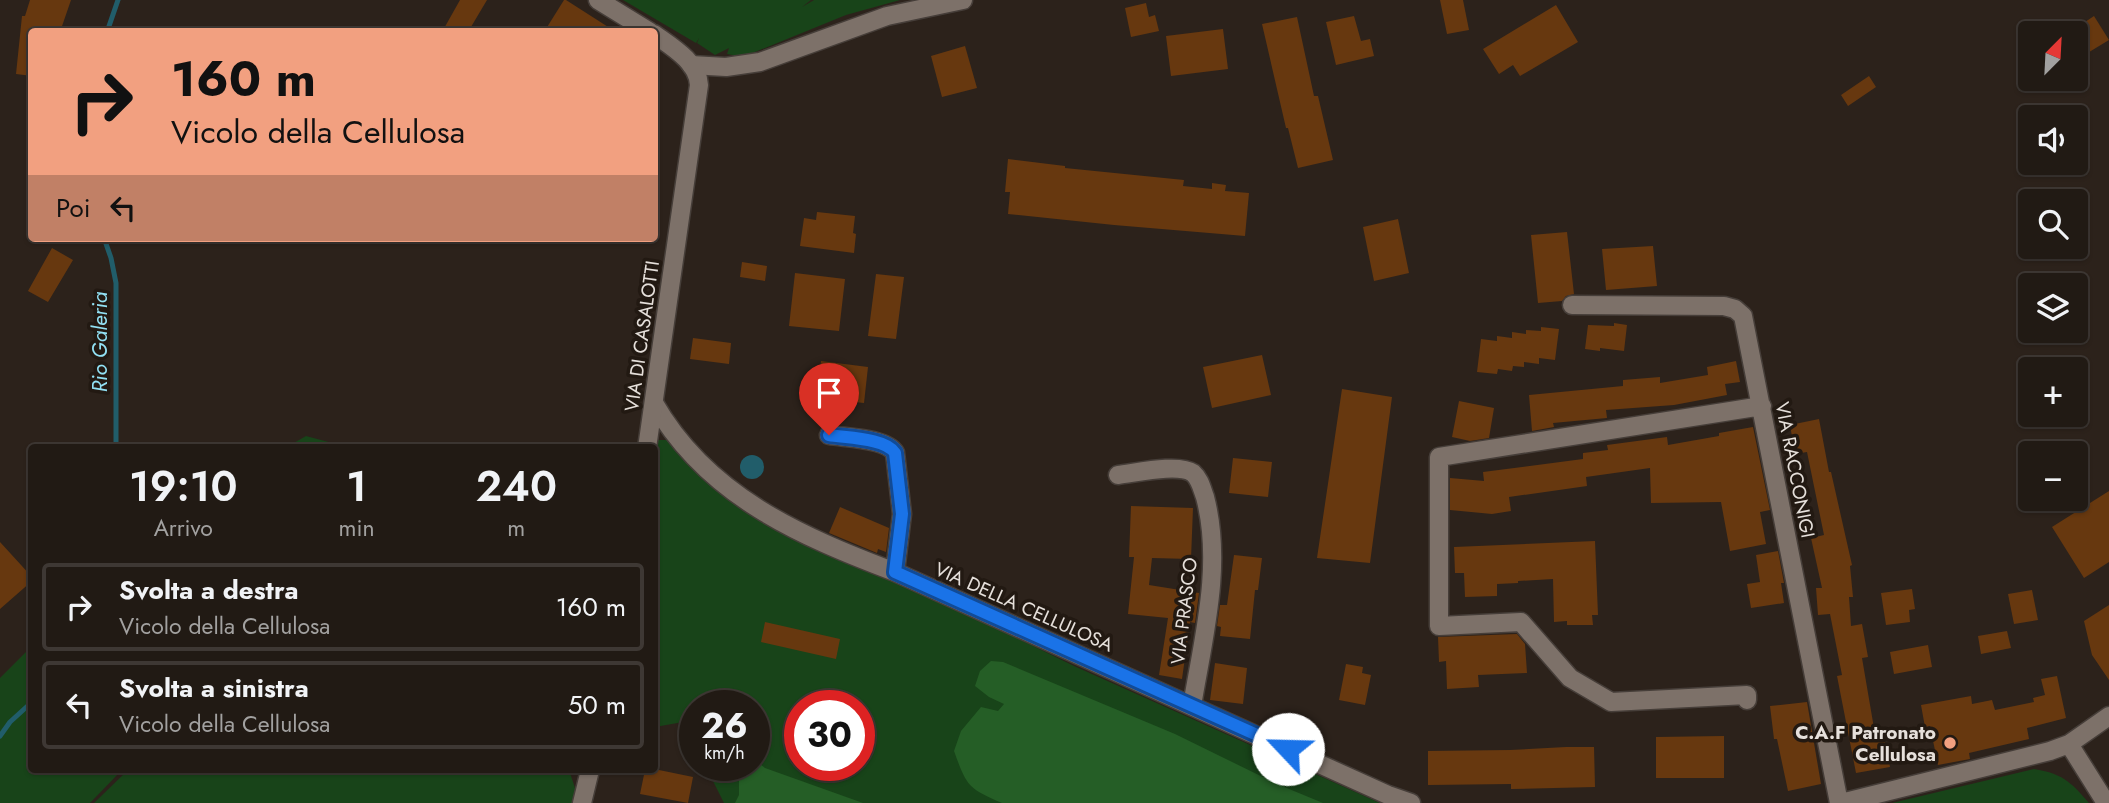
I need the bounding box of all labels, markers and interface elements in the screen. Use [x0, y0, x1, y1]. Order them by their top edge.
north arrow [2018, 21, 2088, 91]
map controls [2018, 21, 2088, 511]
text: 160 m [171, 44, 316, 114]
icon: right [56, 56, 147, 147]
button: sound [2018, 105, 2088, 175]
text: Vicolo della Cellulosa [171, 109, 465, 155]
text: Poi [56, 189, 90, 227]
icon: left [104, 189, 142, 227]
button: search [2018, 189, 2088, 259]
street label: VIA DI CASALOTTI [618, 259, 666, 413]
button: layers [2018, 273, 2088, 343]
water label: Rio Galeria [85, 291, 115, 392]
button: + [2018, 357, 2088, 427]
pin [799, 363, 859, 435]
icon: arrive [810, 374, 848, 412]
street label: VIA RACCONIGI [1769, 400, 1821, 540]
button: − [2018, 441, 2088, 511]
text: 19:10 [129, 456, 237, 517]
text: 1 [346, 456, 367, 517]
text: 240 [476, 456, 557, 517]
text: Arrivo [154, 511, 213, 545]
text: min [339, 511, 375, 545]
text: m [507, 511, 525, 545]
street label: VIA DELLA CELLULOSA [930, 555, 1118, 659]
street label: VIA PRASCO [1164, 556, 1204, 666]
text: Svolta a destra [119, 571, 299, 609]
icon: right [60, 588, 98, 626]
text: 160 m [556, 588, 626, 626]
text: Vicolo della Cellulosa [119, 609, 330, 643]
text: Svolta a sinistra [119, 669, 309, 707]
icon: left [60, 686, 98, 724]
text: 50 m [568, 686, 626, 724]
speed limit sign: 30 [784, 690, 875, 781]
text: 26 [701, 701, 748, 751]
text: Vicolo della Cellulosa [119, 707, 330, 741]
position arrow [1251, 712, 1325, 786]
place label: C.A.F Patronato Cellulosa [1795, 719, 1936, 768]
marker: C.A.F Patronato Cellulosa [1942, 735, 1958, 751]
text: km/h [704, 740, 745, 766]

